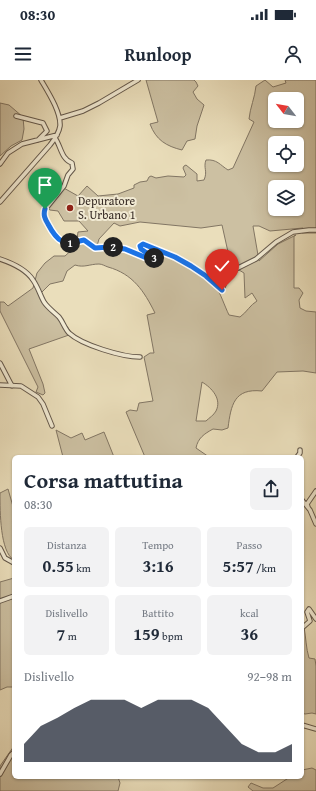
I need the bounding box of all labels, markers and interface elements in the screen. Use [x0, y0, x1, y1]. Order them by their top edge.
text: 08:30 [20, 4, 55, 25]
text: Runloop [124, 41, 192, 68]
icon: menu [12, 43, 34, 65]
icon: person [282, 43, 304, 65]
north arrow [268, 92, 304, 128]
map controls [268, 92, 304, 216]
button: locate [268, 136, 304, 172]
pin [28, 168, 62, 209]
icon: arrive [34, 174, 56, 196]
button: layers [268, 180, 304, 216]
place label: Depuratore S. Urbano 1 [78, 192, 136, 223]
marker: Depuratore S. Urbano 1 [65, 203, 75, 213]
pin: 1 [60, 233, 80, 253]
text: 1 [67, 235, 73, 251]
pin: 2 [103, 237, 123, 257]
text: 2 [110, 239, 116, 255]
pin: 3 [144, 248, 164, 268]
pin [205, 249, 239, 290]
text: 3 [151, 250, 157, 266]
icon: check [211, 255, 233, 277]
text: Corsa mattutina [24, 464, 183, 496]
button: share [250, 468, 292, 510]
text: 08:30 [24, 495, 52, 514]
text: Distanza [47, 537, 86, 553]
text: Tempo [142, 537, 174, 553]
text: Passo [237, 537, 262, 553]
text: 0.55 [43, 553, 74, 578]
text: 3:16 [142, 553, 174, 578]
text: 5:57 [223, 553, 254, 578]
text: km [74, 560, 91, 576]
text: /km [254, 560, 276, 576]
text: Dislivello [45, 605, 88, 621]
text: Battito [142, 605, 174, 621]
text: kcal [240, 605, 259, 621]
text: 7 [57, 621, 65, 646]
text: 159 [133, 621, 160, 646]
text: 36 [241, 621, 258, 646]
text: m [65, 628, 77, 644]
text: bpm [160, 628, 183, 644]
text: Dislivello [24, 667, 74, 686]
text: 92–98 m [247, 667, 292, 686]

